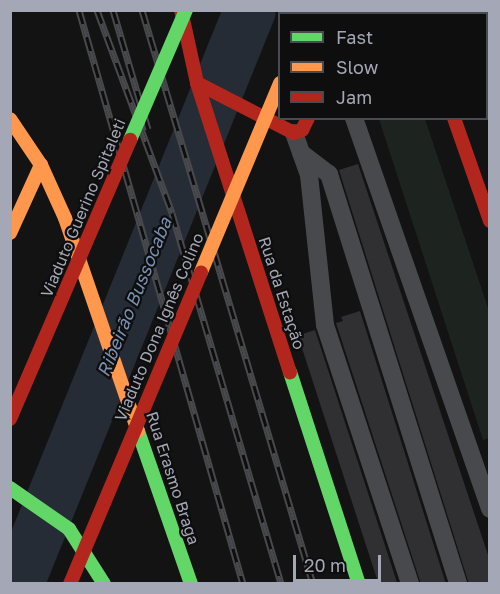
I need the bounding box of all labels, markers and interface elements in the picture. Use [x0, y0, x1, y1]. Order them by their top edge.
legend [278, 12, 488, 120]
text: Fast [336, 26, 373, 48]
text: Slow [336, 56, 378, 78]
text: Jam [336, 86, 372, 108]
street label: Viaduto Guerino Spitaleti [37, 116, 129, 300]
water label: Ribeirão Bussocaba [92, 214, 176, 380]
street label: Viaduto Dona Ignês Colino [110, 230, 208, 424]
street label: Rua da Estação [255, 234, 309, 352]
street label: Rua Erasmo Braga [142, 409, 204, 547]
scale bar [296, 543, 384, 581]
text: 20 m [304, 554, 346, 576]

